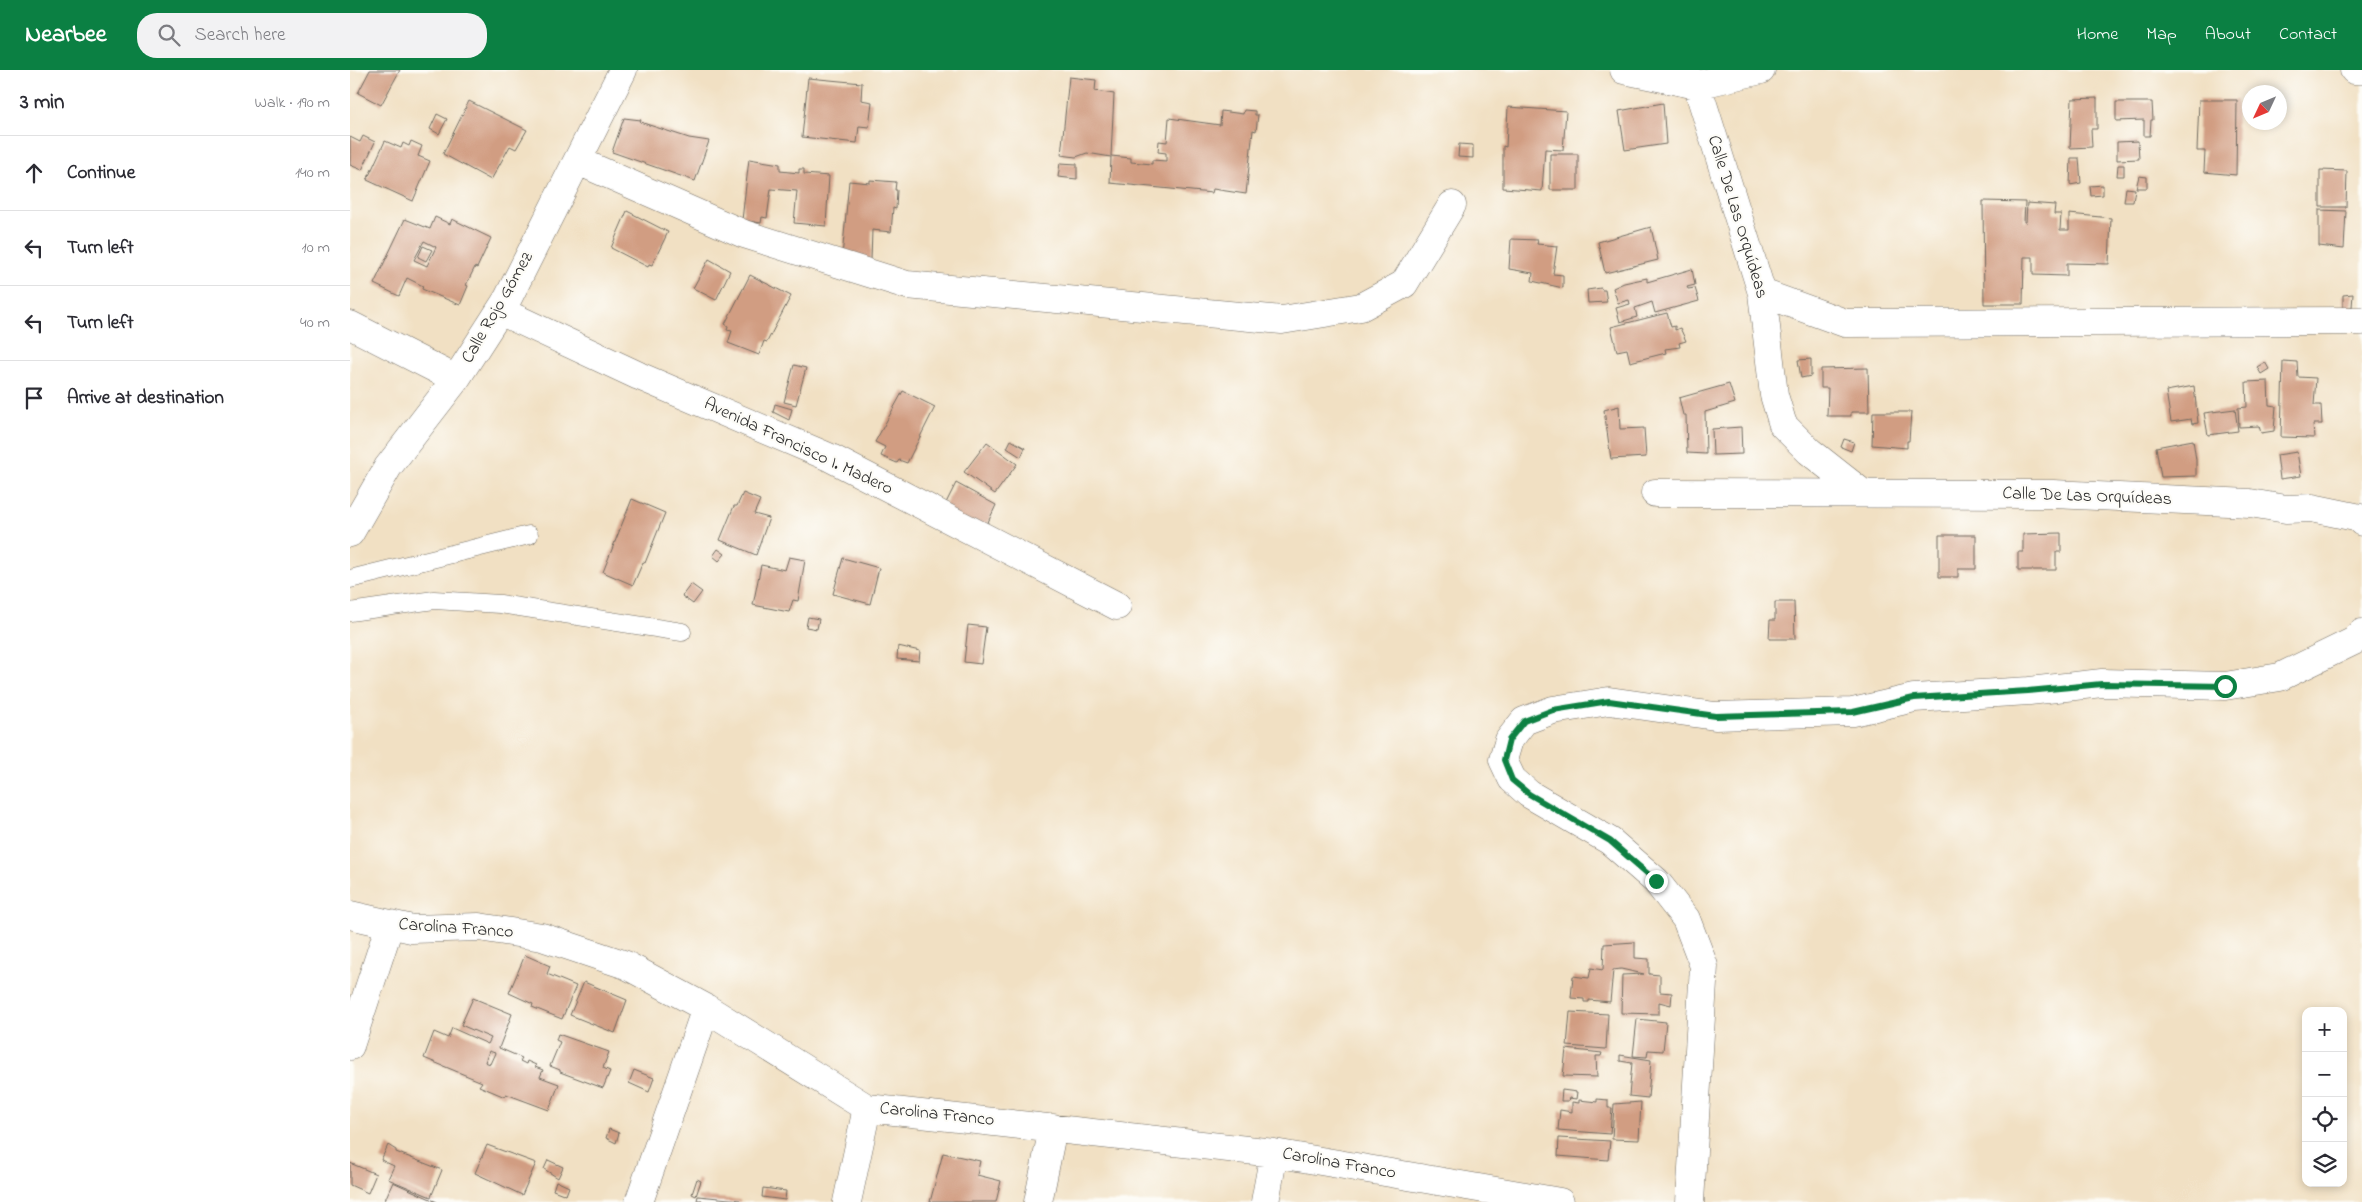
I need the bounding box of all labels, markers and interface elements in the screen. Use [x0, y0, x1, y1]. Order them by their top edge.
search box [137, 13, 487, 58]
text: Nearbee [25, 18, 107, 53]
icon: search [155, 21, 183, 49]
text: Search here [195, 22, 286, 49]
text: Home [2077, 22, 2118, 48]
text: Map [2146, 22, 2177, 48]
text: About [2205, 22, 2251, 48]
text: Contact [2279, 22, 2337, 48]
north arrow [2242, 85, 2287, 130]
text: 3 min [20, 88, 64, 118]
text: Walk · 190 m [255, 91, 330, 115]
street label: Calle De Las Orquídeas [1700, 132, 1774, 302]
icon: ahead [20, 159, 48, 187]
text: Continue [67, 160, 135, 187]
text: 140 m [295, 161, 330, 185]
icon: left [20, 234, 48, 262]
text: Turn left [67, 235, 134, 262]
text: 10 m [302, 236, 330, 260]
street label: Calle Rojo Gómez [456, 247, 541, 369]
icon: left [20, 309, 48, 337]
text: Turn left [67, 310, 134, 337]
text: 40 m [300, 311, 330, 335]
icon: arrive [20, 384, 48, 412]
text: Arrive at destination [67, 385, 224, 412]
street label: Avenida Francisco I. Madero [699, 392, 897, 502]
street label: Calle De Las Orquídeas [2002, 481, 2172, 513]
route start [2214, 675, 2237, 698]
route end [1645, 870, 1668, 893]
street label: Carolina Franco [398, 912, 514, 946]
map controls [2302, 1007, 2347, 1187]
button: + [2302, 1007, 2347, 1052]
button: − [2302, 1052, 2347, 1097]
street label: Carolina Franco [878, 1096, 996, 1134]
button: locate [2302, 1097, 2347, 1142]
street label: Carolina Franco [1280, 1141, 1398, 1187]
button: layers [2302, 1142, 2347, 1187]

